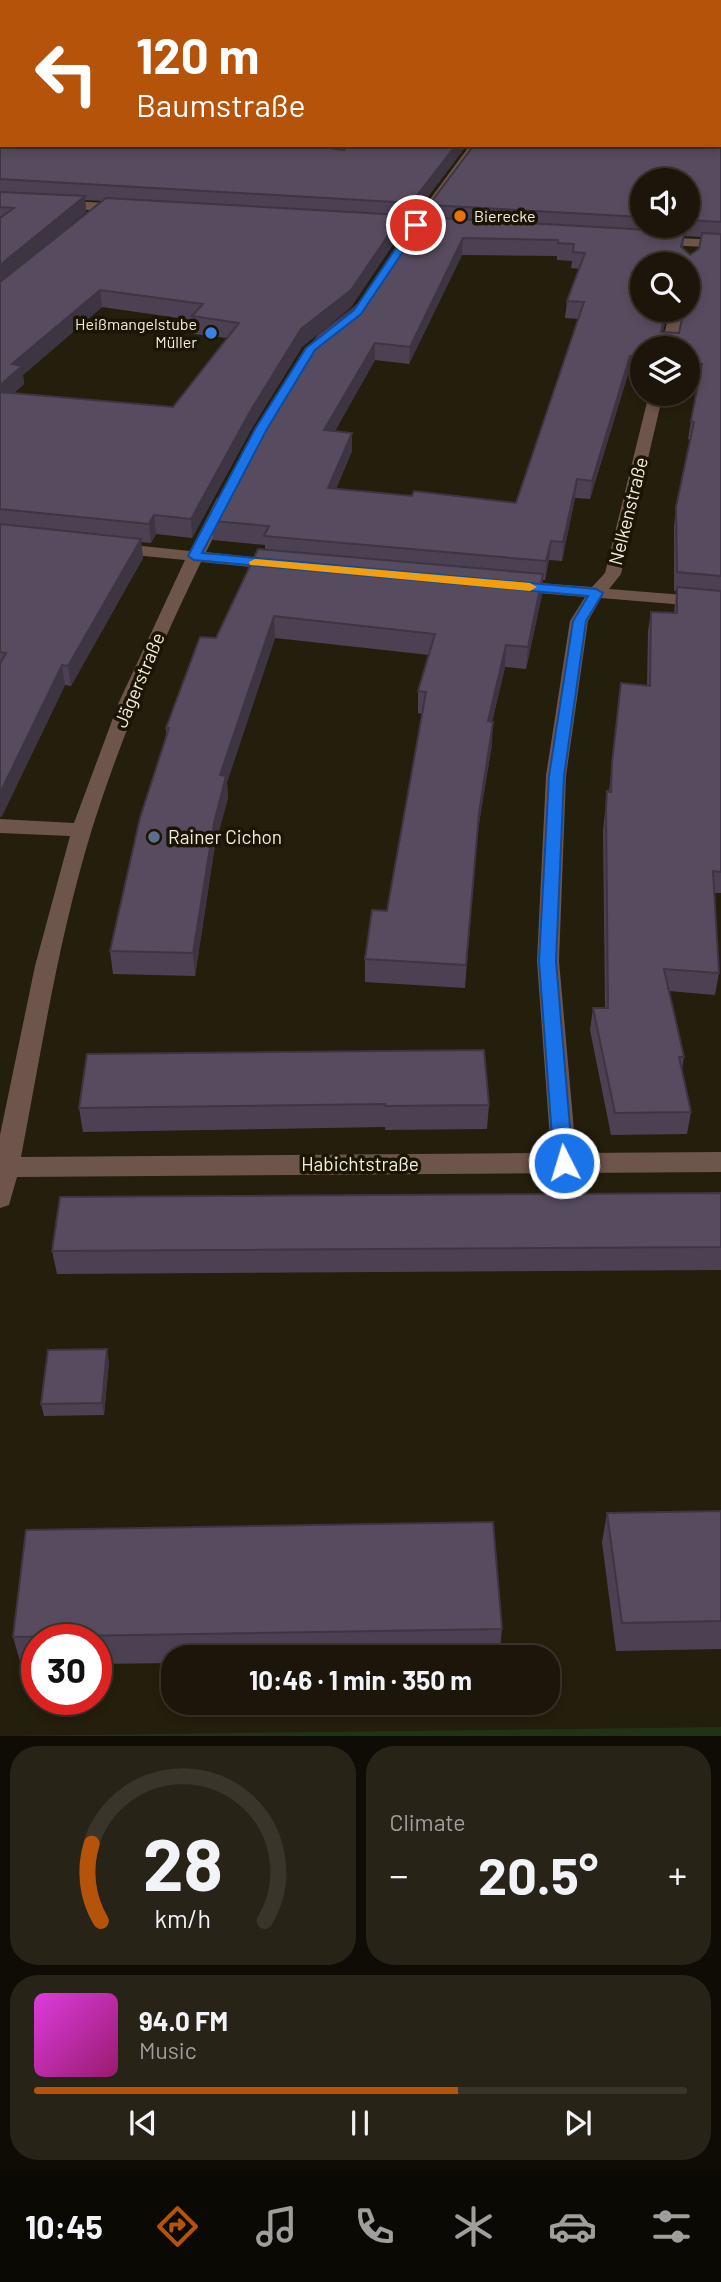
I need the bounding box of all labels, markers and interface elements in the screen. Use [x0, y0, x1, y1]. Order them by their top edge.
text: 120 m [136, 25, 259, 84]
icon: left [21, 28, 112, 119]
text: Baumstraße [136, 85, 306, 123]
map controls [630, 168, 700, 406]
button: sound [630, 168, 700, 238]
pin [386, 195, 446, 255]
icon: arrive [397, 206, 435, 244]
place label: Bierecke [474, 206, 535, 225]
marker: Bierecke [452, 208, 468, 224]
button: search [630, 252, 700, 322]
place label: Heißmangelstube Müller [75, 314, 197, 351]
marker: Heißmangelstube Müller [203, 325, 219, 341]
button: layers [630, 336, 700, 406]
street label: Nelkenstraße [603, 455, 652, 567]
street label: Jägerstraße [108, 629, 169, 731]
place label: Rainer Cichon [168, 825, 282, 848]
marker: Rainer Cichon [146, 829, 162, 845]
position arrow [527, 1126, 601, 1200]
street label: Habichtstraße [301, 1152, 419, 1175]
speed limit sign: 30 [21, 1624, 112, 1715]
text: 10:46 · 1 min · 350 m [249, 1664, 472, 1695]
text: Climate [390, 1808, 466, 1836]
text: 28 [143, 1819, 223, 1907]
text: 20.5° [478, 1843, 598, 1905]
text: − [390, 1851, 409, 1897]
text: + [668, 1851, 687, 1897]
text: km/h [154, 1903, 211, 1933]
text: 94.0 FM [139, 2005, 228, 2036]
text: Music [139, 2036, 197, 2064]
icon: previous [124, 2104, 162, 2142]
icon: pause [341, 2104, 379, 2142]
icon: next [559, 2104, 597, 2142]
icon: directions [153, 2202, 202, 2251]
icon: music [252, 2202, 301, 2251]
icon: phone [350, 2202, 399, 2251]
icon: climate [449, 2202, 498, 2251]
icon: car [548, 2202, 597, 2251]
icon: filters [647, 2202, 696, 2251]
text: 10:45 [25, 2207, 103, 2245]

